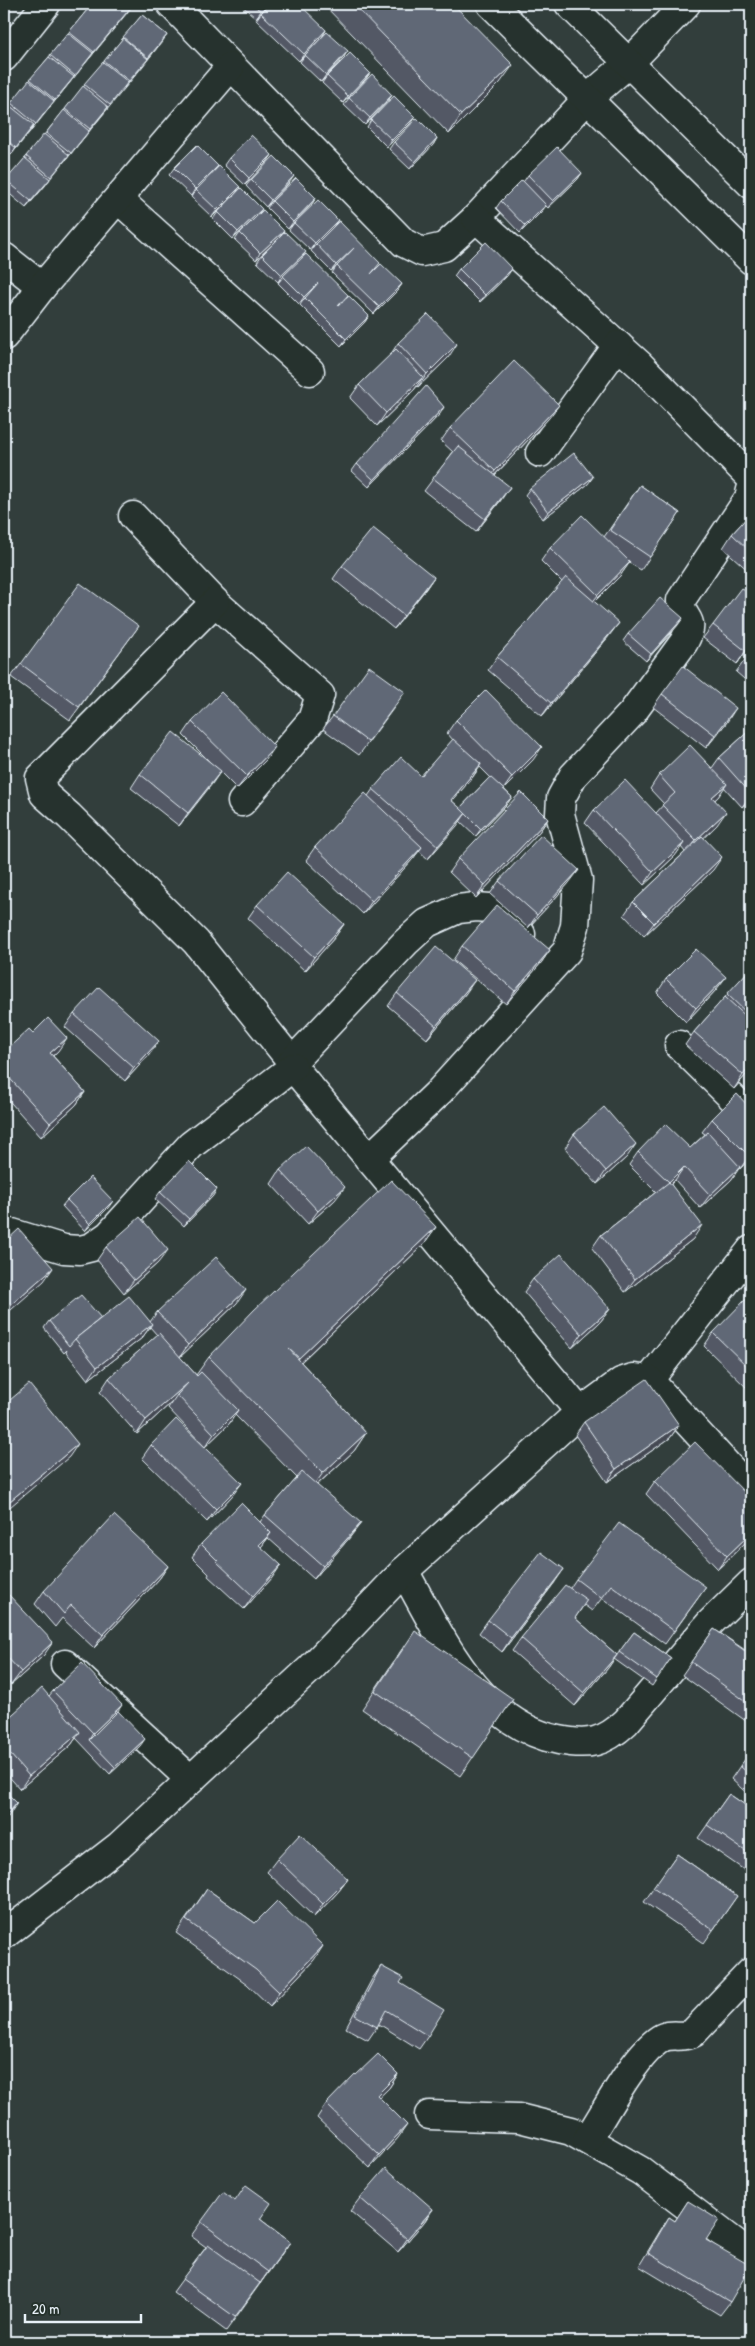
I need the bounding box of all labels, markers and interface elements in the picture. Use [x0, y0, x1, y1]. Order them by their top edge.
scale bar [25, 2291, 141, 2323]
text: 20 m [32, 2298, 59, 2319]

